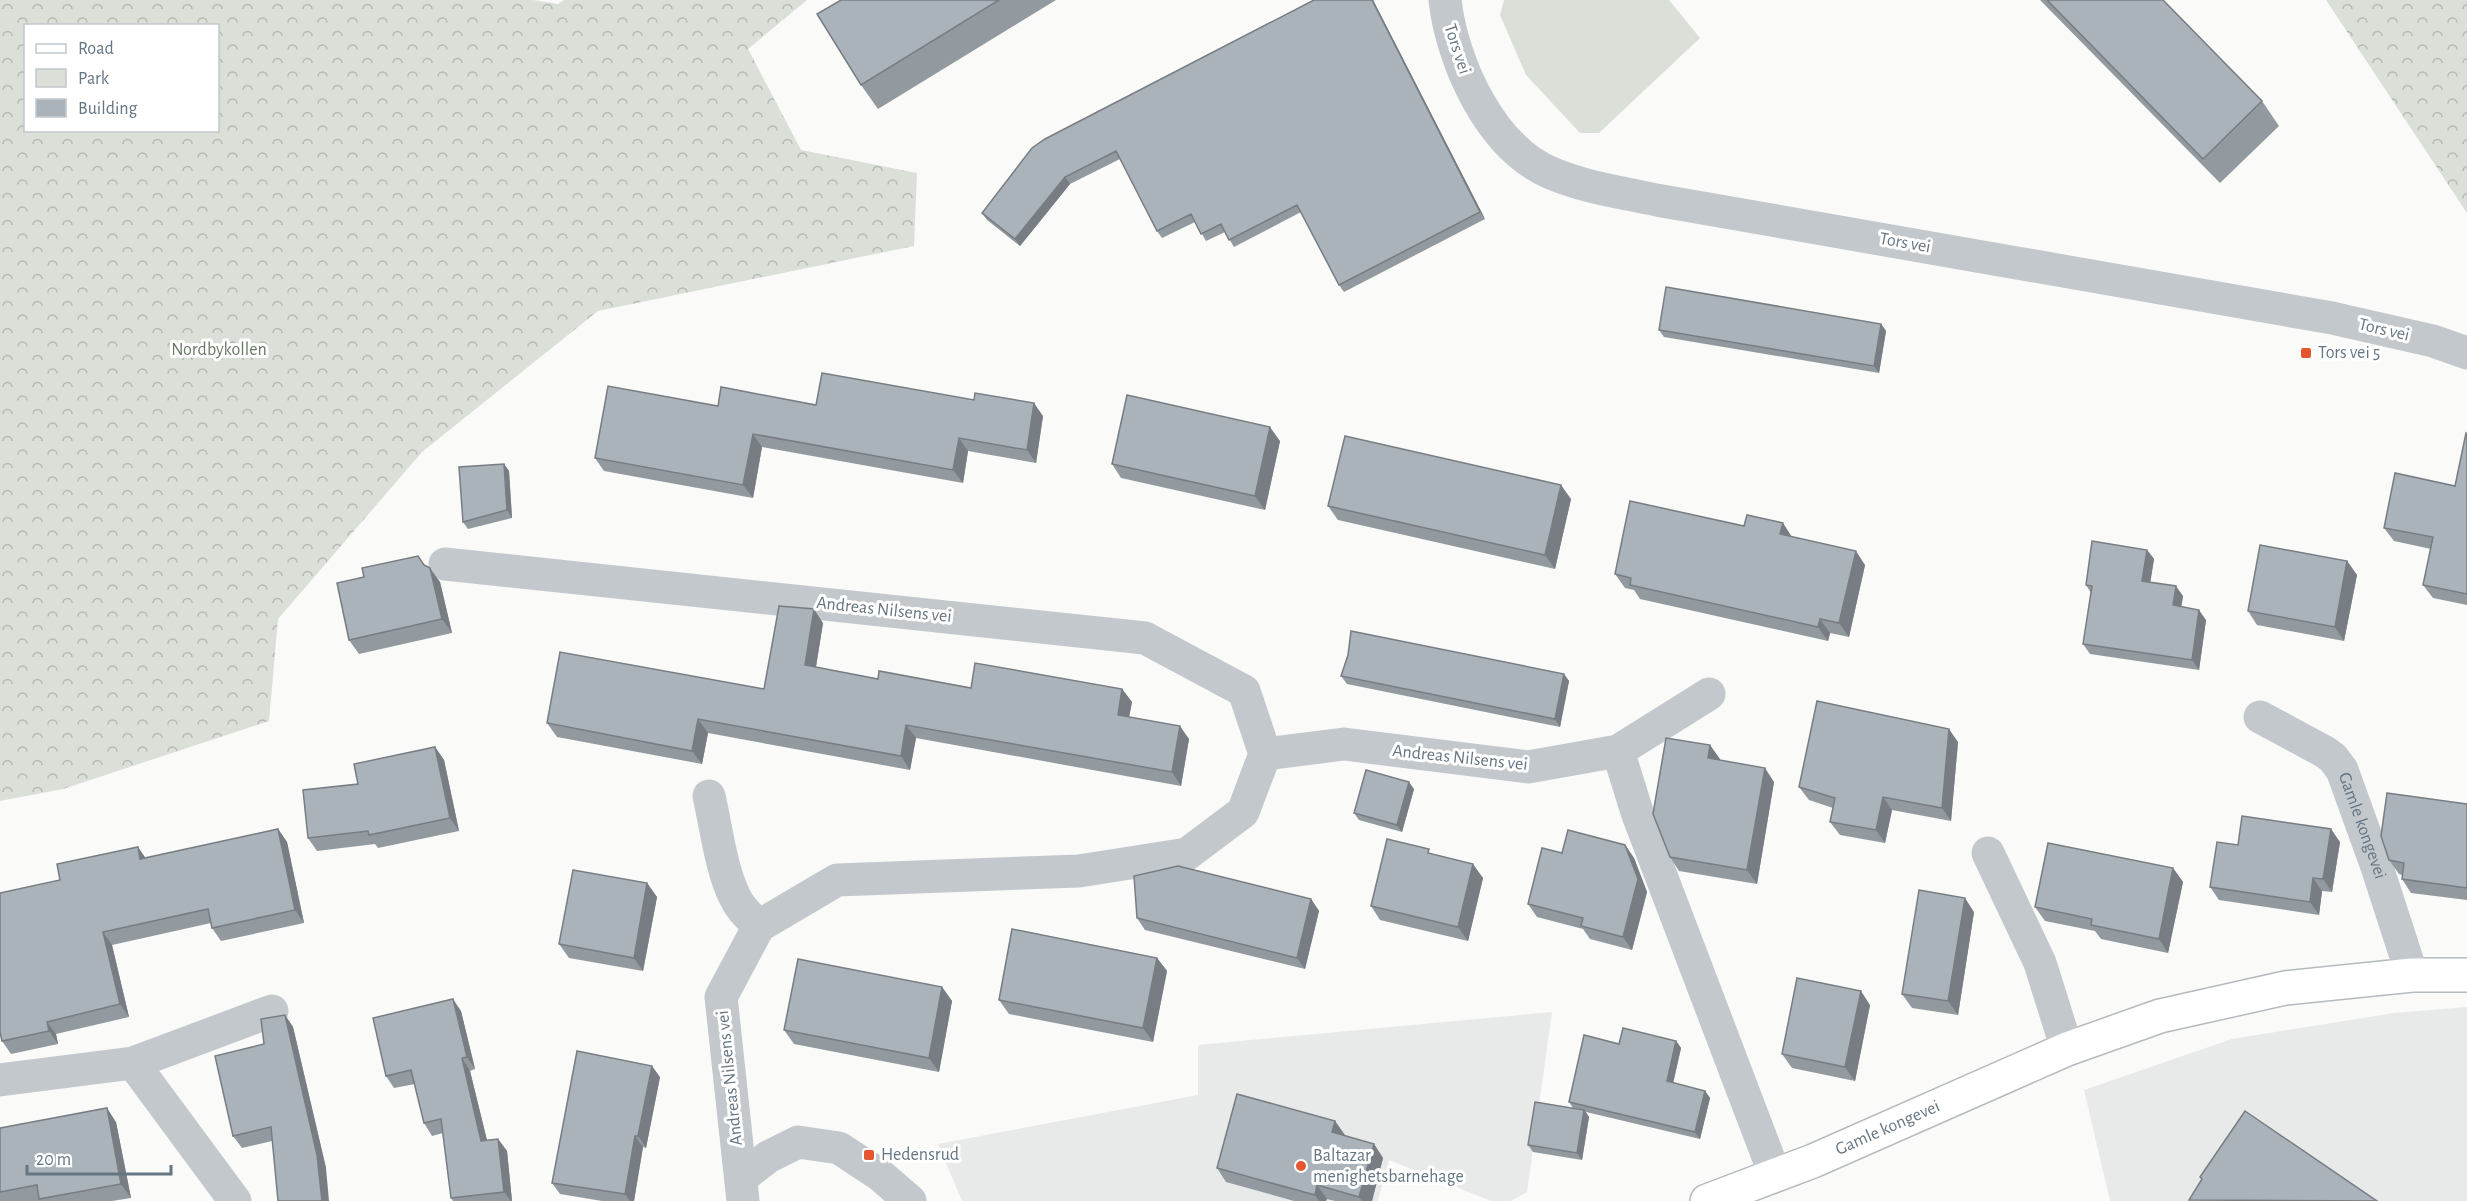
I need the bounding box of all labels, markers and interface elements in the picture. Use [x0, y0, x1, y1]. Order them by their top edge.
street label: Tors vei [1440, 22, 1474, 76]
legend [24, 24, 219, 132]
text: Road [78, 40, 114, 58]
text: Park [78, 70, 110, 88]
text: Building [78, 100, 138, 118]
street label: Tors vei [1878, 230, 1932, 256]
street label: Tors vei [2357, 315, 2411, 345]
park label: Nordbykollen [171, 341, 267, 359]
place label: Tors vei 5 [2318, 344, 2380, 362]
marker: Tors vei 5 [2299, 346, 2313, 360]
street label: Andreas Nilsens vei [815, 594, 953, 626]
street label: Andreas Nilsens vei [1391, 742, 1529, 774]
street label: Gamle kongevei [2335, 770, 2389, 881]
street label: Andreas Nilsens vei [714, 1009, 746, 1147]
street label: Gamle kongevei [1833, 1097, 1943, 1159]
scale bar [27, 1138, 171, 1176]
place label: Hedensrud [881, 1146, 959, 1164]
place label: Baltazar menighetsbarnehage [1313, 1147, 1464, 1186]
marker: Hedensrud [862, 1148, 876, 1162]
text: 20 m [36, 1151, 71, 1169]
marker: Baltazar menighetsbarnehage [1294, 1159, 1308, 1173]

